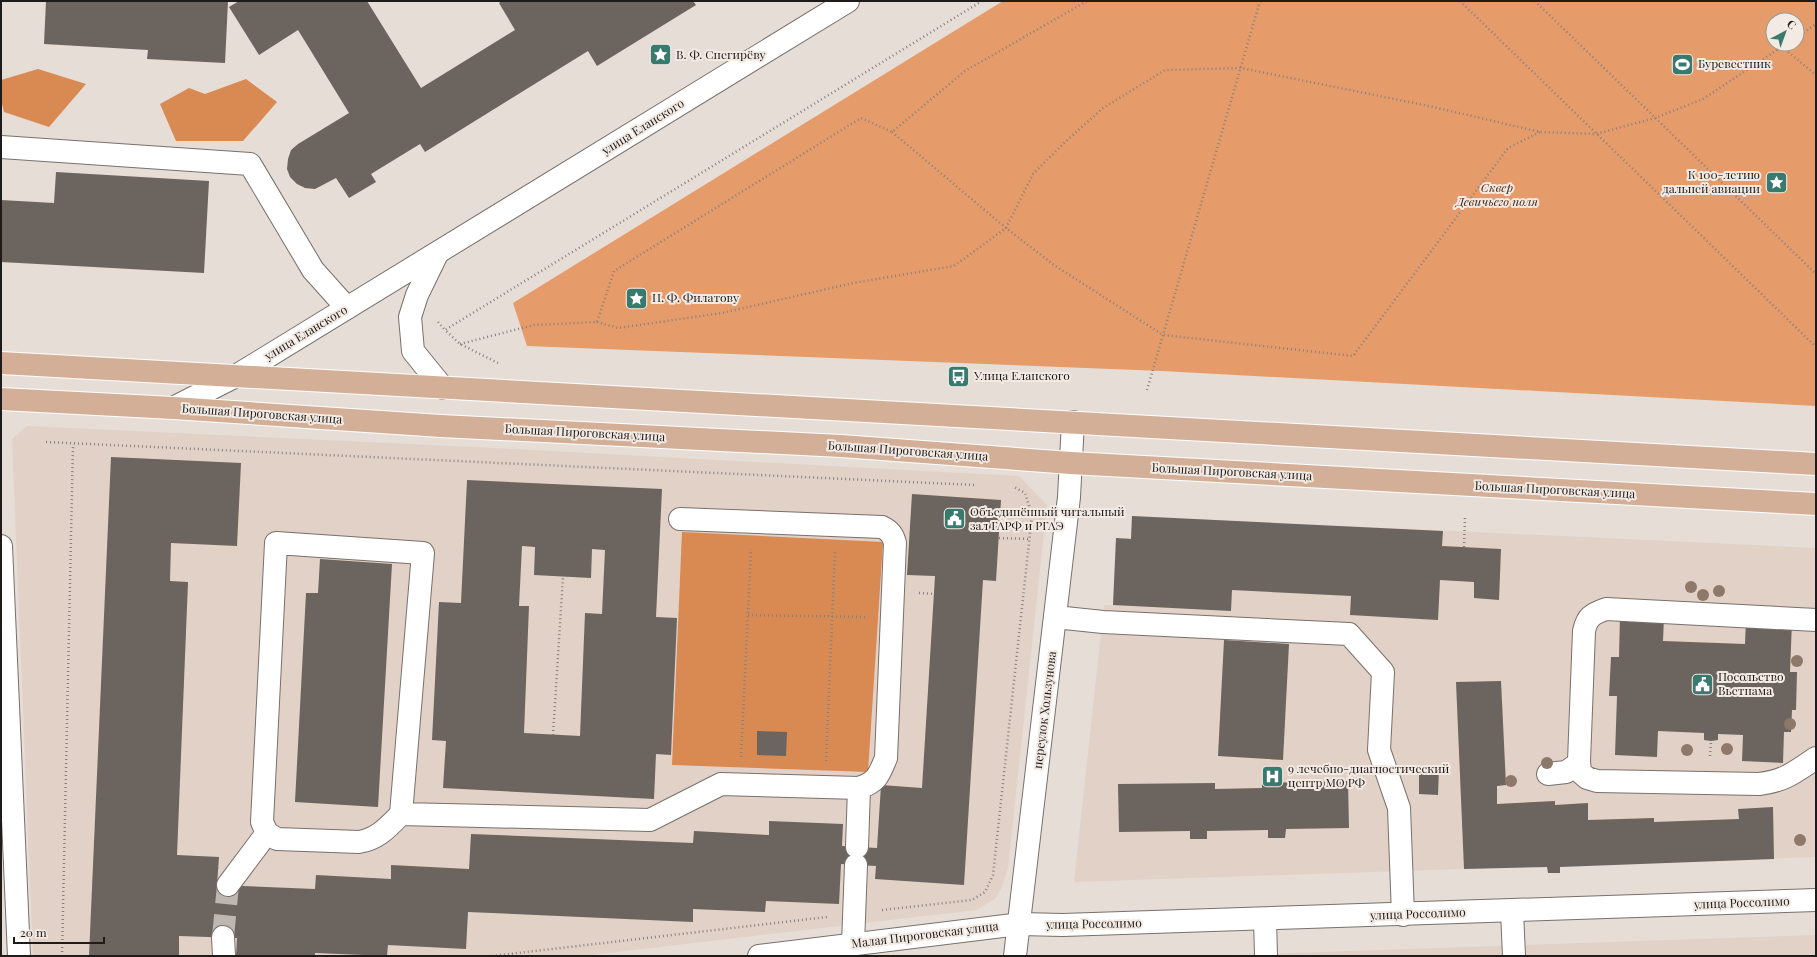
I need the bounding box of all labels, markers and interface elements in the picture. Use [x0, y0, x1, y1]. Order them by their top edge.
north arrow [1765, 12, 1805, 52]
text: С [1784, 16, 1800, 32]
place icon: В. Ф. Снегирёву [647, 42, 673, 68]
place label: В. Ф. Снегирёву [676, 46, 766, 62]
sports icon: Буревестник [1670, 51, 1696, 77]
place label: Буревестник [1698, 55, 1771, 71]
street label: улица Еланского [598, 94, 687, 158]
place label: К 100-летию дальней авиации [1662, 166, 1760, 196]
place icon: К 100-летию дальней авиации [1763, 169, 1789, 195]
park label: Сквер Девичьего поля [1454, 179, 1538, 209]
place icon: Н. Ф. Филатову [623, 285, 649, 311]
place label: Н. Ф. Филатову [652, 289, 739, 305]
street label: улица Еланского [260, 301, 350, 364]
bus stop icon: Улица Еланского [945, 363, 971, 389]
place label: Улица Еланского [973, 367, 1070, 383]
street label: Большая Пироговская улица [181, 399, 343, 427]
street label: Большая Пироговская улица [504, 420, 666, 444]
street label: Большая Пироговская улица [827, 436, 989, 464]
street label: Большая Пироговская улица [1151, 459, 1313, 483]
street label: Большая Пироговская улица [1474, 477, 1636, 501]
place label: Объединённый читальный зал ГАРФ и РГАЭ [970, 503, 1125, 533]
public building icon: Объединённый читальный зал ГАРФ и РГАЭ [942, 506, 968, 532]
street label: переулок Хользунова [1029, 650, 1059, 770]
place label: Посольство Вьетнама [1718, 668, 1784, 698]
public building icon: Посольство Вьетнама [1690, 671, 1716, 697]
place label: 9 лечебно-диагностический центр МО РФ [1288, 760, 1450, 790]
hospital icon: 9 лечебно-диагностический центр МО РФ [1260, 763, 1286, 789]
street label: улица Россолимо [1693, 892, 1790, 912]
street label: улица Россолимо [1369, 903, 1466, 923]
street label: улица Россолимо [1045, 914, 1142, 932]
street label: Малая Пироговская улица [851, 917, 999, 951]
scale bar [14, 919, 104, 945]
text: 20 m [20, 924, 47, 940]

